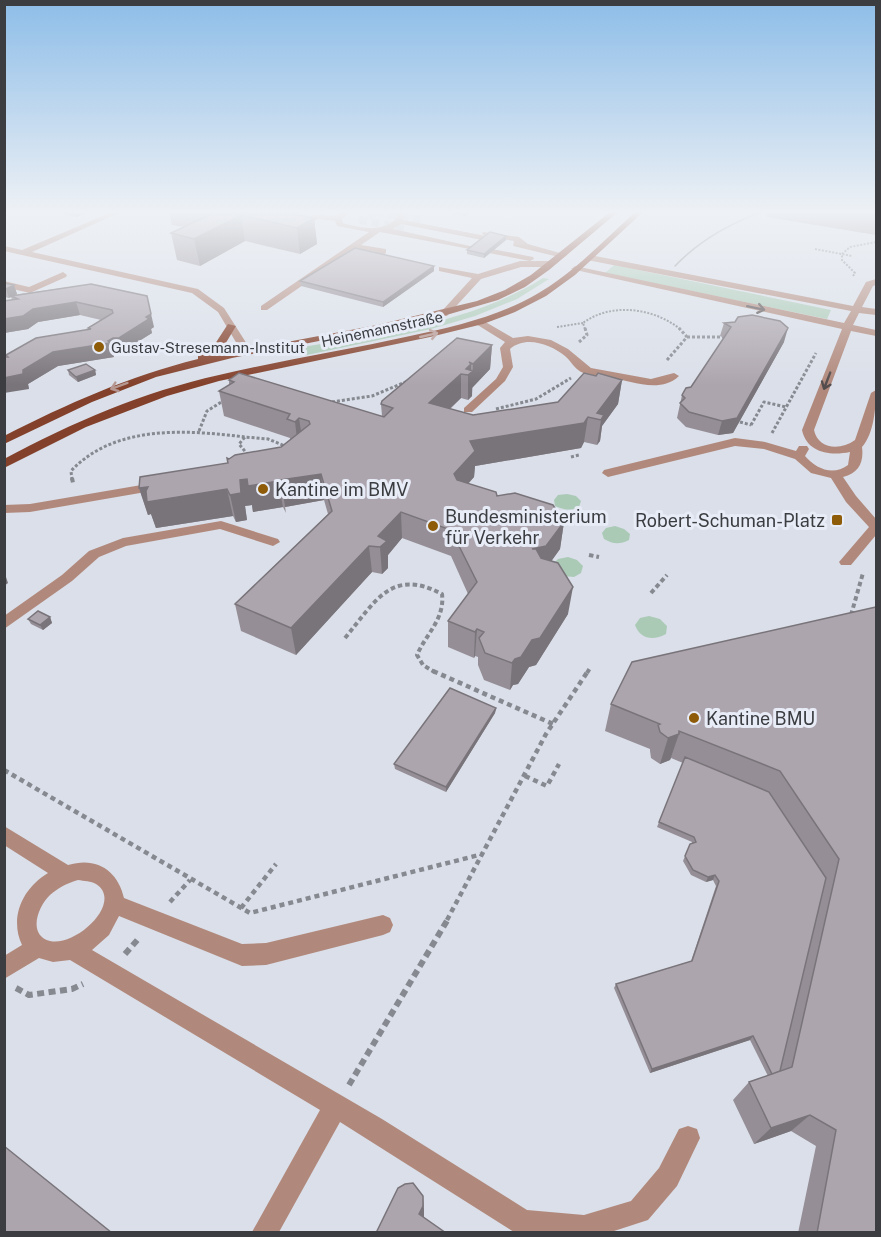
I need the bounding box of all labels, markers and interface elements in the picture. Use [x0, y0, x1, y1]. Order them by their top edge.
one-way arrow [746, 302, 765, 314]
street label: Heinemannstraße [320, 308, 444, 350]
one-way arrow [419, 329, 438, 340]
place label: Gustav-Stresemann-Institut [111, 339, 305, 356]
marker: Gustav-Stresemann-Institut [92, 340, 106, 354]
one-way arrow [821, 371, 832, 390]
one-way arrow [110, 381, 129, 392]
place label: Kantine im BMV [275, 479, 408, 500]
marker: Kantine im BMV [256, 482, 270, 496]
place label: Bundesministerium für Verkehr [445, 506, 606, 548]
place label: Robert-Schuman-Platz [635, 510, 825, 531]
marker: Robert-Schuman-Platz [830, 513, 844, 527]
marker: Bundesministerium für Verkehr [426, 519, 440, 533]
place label: Kantine BMU [706, 708, 815, 729]
marker: Kantine BMU [687, 711, 701, 725]

